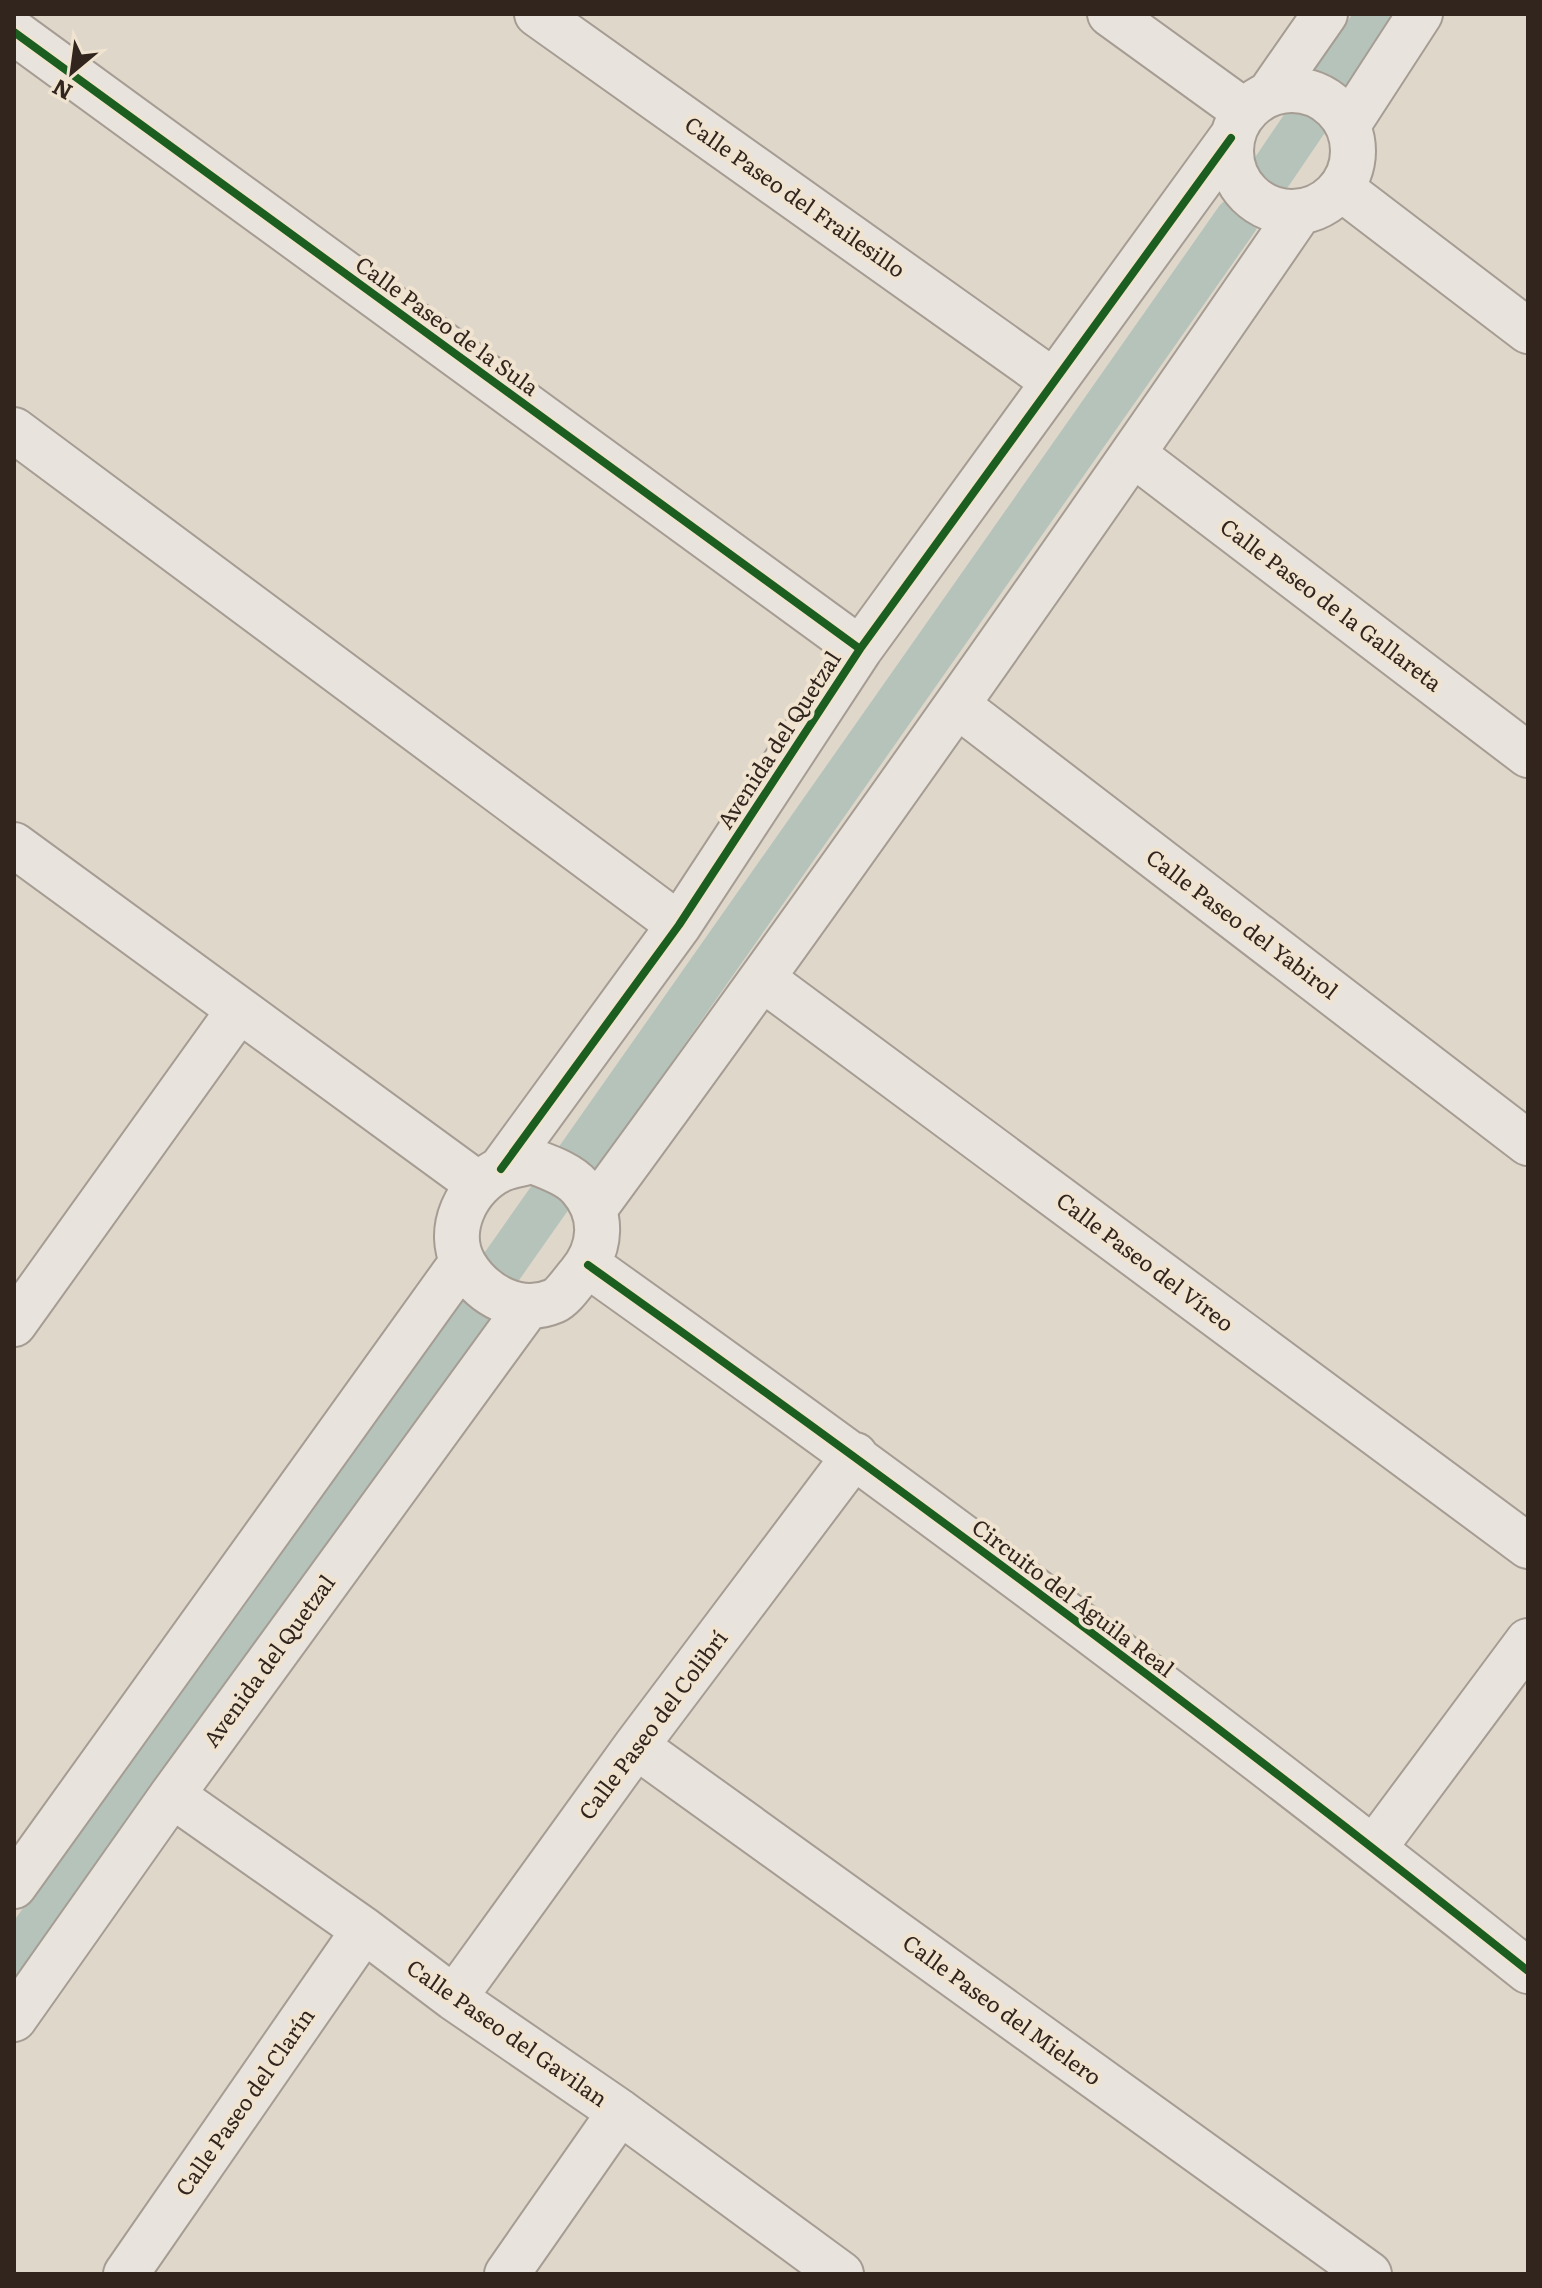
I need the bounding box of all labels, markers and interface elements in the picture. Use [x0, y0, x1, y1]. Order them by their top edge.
north arrow [32, 32, 112, 112]
text: N [46, 72, 78, 110]
street label: Calle Paseo del Frailesillo [679, 107, 913, 285]
street label: Calle Paseo de la Sula [349, 247, 547, 403]
street label: Calle Paseo de la Gallareta [1214, 509, 1450, 698]
street label: Avenida del Quetzal [708, 644, 848, 835]
street label: Calle Paseo del Yabirol [1140, 840, 1346, 1006]
street label: Calle Paseo del Víreo [1050, 1183, 1242, 1339]
street label: Circuito del Águila Real [966, 1510, 1182, 1684]
street label: Avenida del Quetzal [194, 1567, 342, 1753]
street label: Calle Paseo del Colibrí [569, 1622, 734, 1826]
street label: Calle Paseo del Mielero [897, 1925, 1109, 2092]
street label: Calle Paseo del Gavilan [401, 1950, 615, 2114]
street label: Calle Paseo del Clarín [166, 2000, 321, 2202]

